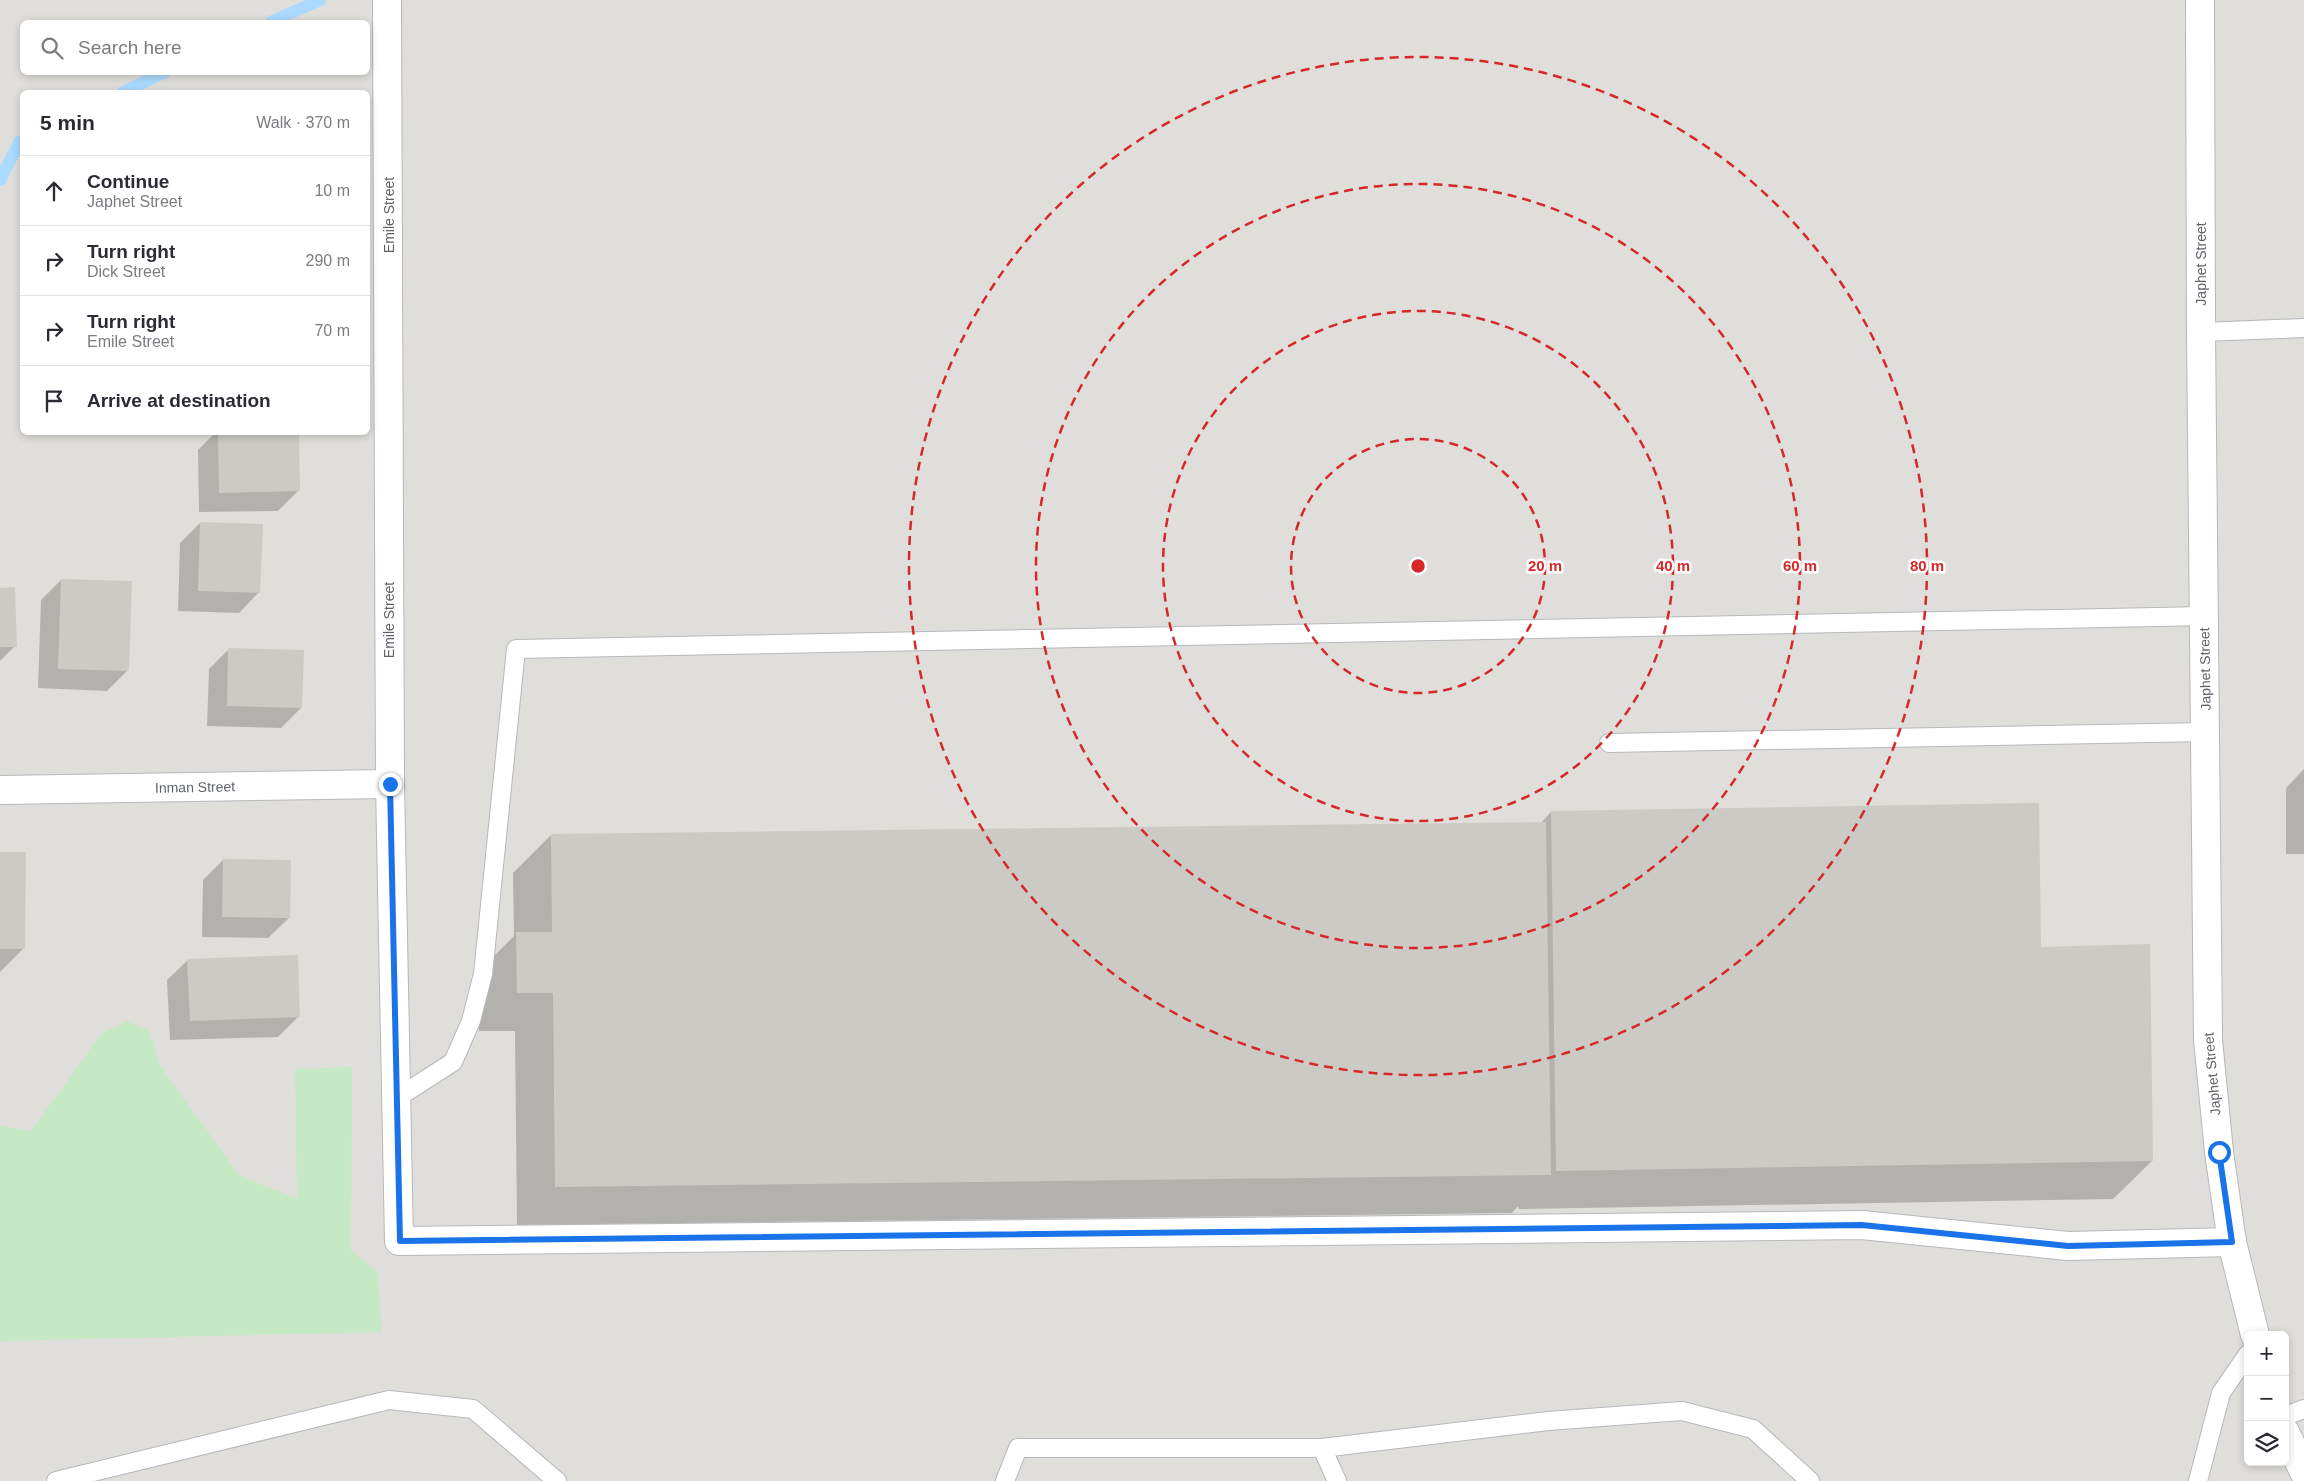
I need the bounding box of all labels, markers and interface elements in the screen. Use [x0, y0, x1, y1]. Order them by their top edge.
search box [20, 20, 370, 75]
icon: search [38, 34, 66, 62]
text: Search here [78, 37, 182, 58]
text: 5 min [40, 111, 95, 134]
text: Walk · 370 m [256, 114, 350, 131]
text: Continue [87, 171, 169, 192]
icon: ahead [40, 177, 68, 205]
street label: Emile Street [381, 177, 397, 253]
text: 10 m [314, 182, 350, 199]
text: Japhet Street [87, 193, 182, 210]
street label: Japhet Street [2193, 222, 2209, 306]
text: Turn right [87, 241, 175, 262]
icon: right [40, 247, 68, 275]
text: 290 m [306, 252, 350, 269]
text: Dick Street [87, 263, 165, 280]
text: Turn right [87, 311, 175, 332]
icon: right [40, 317, 68, 345]
text: 70 m [314, 322, 350, 339]
text: Emile Street [87, 333, 174, 350]
icon: arrive [40, 387, 68, 415]
text: Arrive at destination [87, 390, 271, 411]
centre of rings [1409, 557, 1427, 575]
text: 20 m [1528, 557, 1562, 574]
text: 40 m [1656, 557, 1690, 574]
text: 60 m [1783, 557, 1817, 574]
text: 80 m [1910, 557, 1944, 574]
street label: Emile Street [381, 582, 397, 658]
street label: Japhet Street [2196, 627, 2214, 711]
route end [379, 773, 402, 796]
street label: Inman Street [155, 778, 235, 796]
street label: Japhet Street [2200, 1032, 2224, 1116]
route start [2208, 1141, 2231, 1164]
map controls [2244, 1331, 2289, 1466]
button: + [2244, 1331, 2289, 1376]
button: − [2244, 1376, 2289, 1421]
button: layers [2244, 1421, 2289, 1466]

